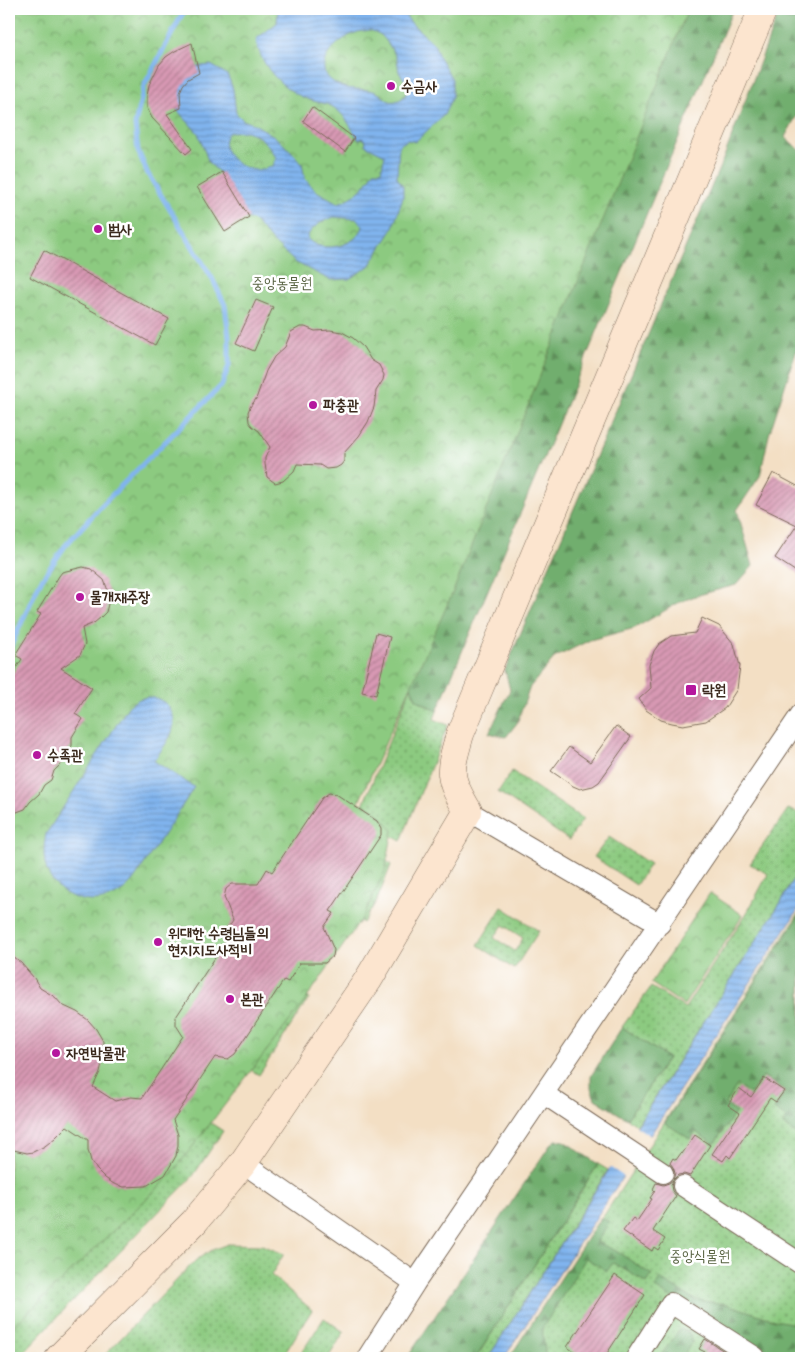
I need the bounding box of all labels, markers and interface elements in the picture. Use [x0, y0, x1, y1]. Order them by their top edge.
place label: 수금사 [401, 73, 437, 99]
marker: 수금사 [385, 80, 397, 92]
place label: 범사 [108, 216, 132, 242]
marker: 범사 [92, 223, 104, 235]
park label: 중앙동물원 [252, 270, 312, 296]
place label: 파충관 [323, 392, 359, 418]
marker: 파충관 [307, 399, 319, 411]
place label: 물개재주장 [90, 584, 150, 610]
marker: 물개재주장 [74, 591, 86, 603]
place label: 락원 [702, 677, 726, 703]
marker: 락원 [684, 683, 698, 697]
place label: 수족관 [47, 742, 83, 768]
marker: 수족관 [31, 749, 43, 761]
place label: 위대한 수령님들의 현지지도사적비 [168, 920, 268, 963]
marker: 위대한 수령님들의 현지지도사적비 [152, 936, 164, 948]
place label: 본관 [240, 986, 264, 1012]
marker: 본관 [224, 993, 236, 1005]
place label: 자연박물관 [66, 1040, 126, 1066]
marker: 자연박물관 [50, 1047, 62, 1059]
park label: 중앙식물원 [670, 1243, 730, 1269]

